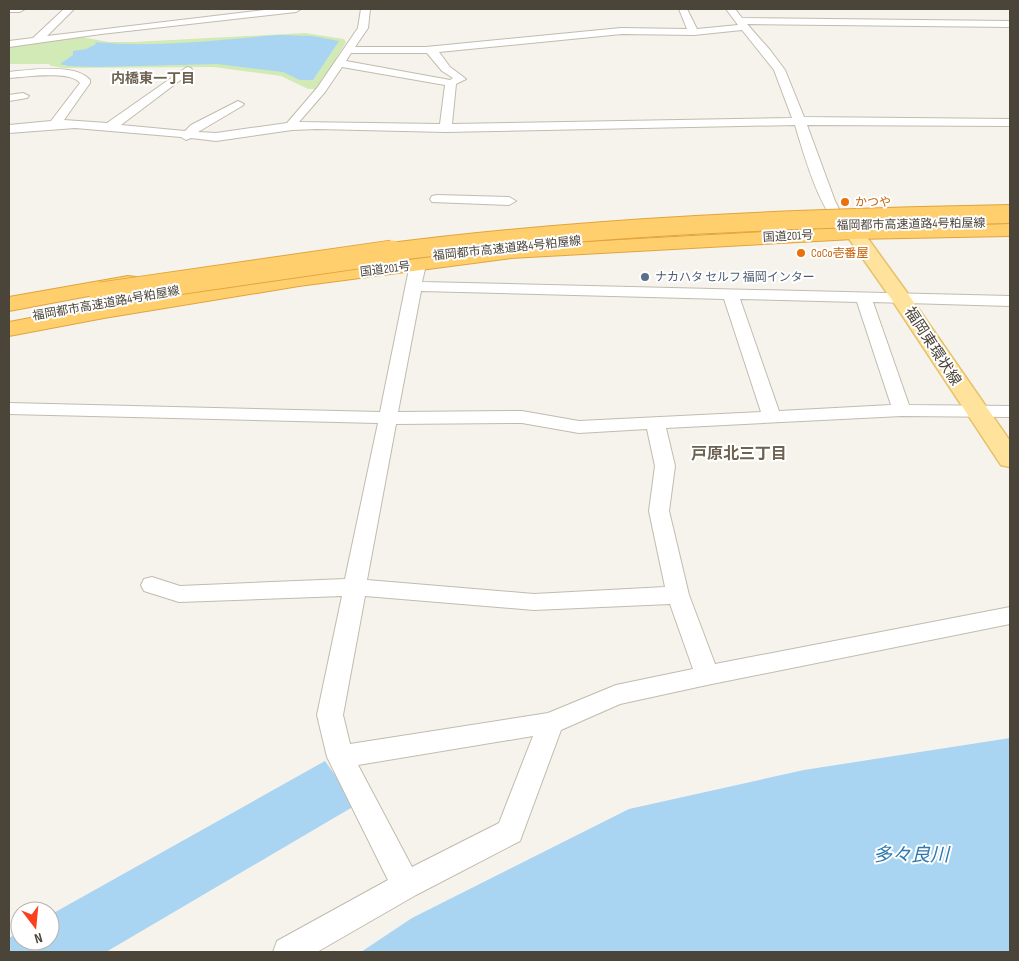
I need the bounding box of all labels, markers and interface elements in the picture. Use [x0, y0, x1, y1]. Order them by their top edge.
district label: 内橋東一丁目 [111, 70, 195, 87]
place label: かつや [855, 195, 891, 210]
marker: かつや [839, 196, 851, 208]
street label: 福岡都市高速道路4号粕屋線 [836, 216, 986, 233]
street label: 国道201号 [762, 228, 814, 245]
street label: 福岡都市高速道路4号粕屋線 [432, 233, 582, 264]
place label: CoCo壱番屋 [811, 246, 868, 261]
marker: CoCo壱番屋 [795, 247, 807, 259]
street label: 国道201号 [359, 259, 411, 280]
place label: ナカハタ セルフ 福岡インター [655, 270, 815, 285]
marker: ナカハタ セルフ 福岡インター [639, 271, 651, 283]
street label: 福岡都市高速道路4号粕屋線 [31, 283, 181, 324]
street label: 福岡東環状線 [900, 303, 965, 389]
district label: 戸原北三丁目 [691, 445, 787, 464]
water label: 多々良川 [873, 844, 951, 867]
north arrow [10, 901, 60, 951]
text: N [33, 929, 44, 947]

